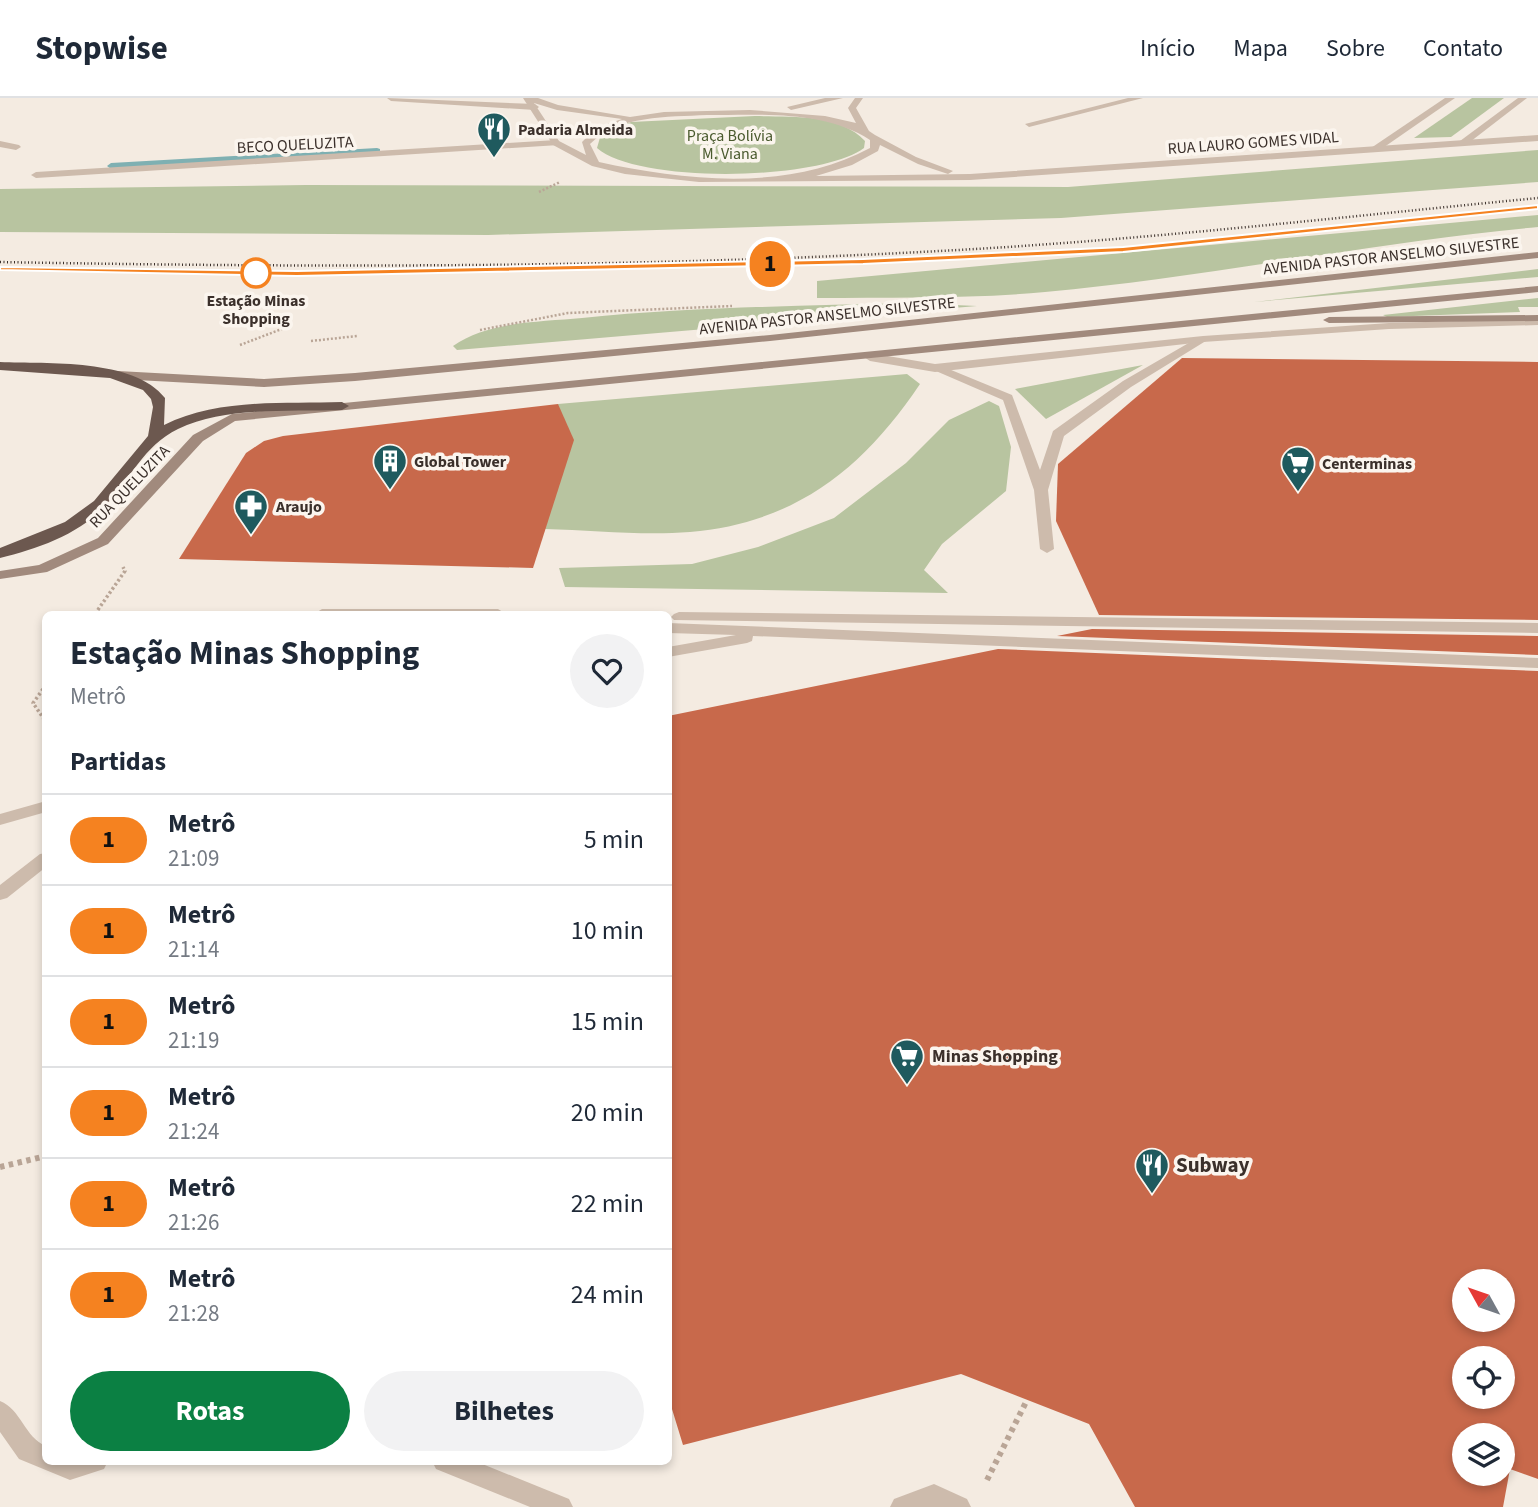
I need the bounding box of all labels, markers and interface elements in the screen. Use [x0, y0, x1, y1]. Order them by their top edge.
text: Stopwise [35, 25, 168, 72]
text: Início [1140, 31, 1195, 66]
text: Mapa [1233, 31, 1288, 66]
text: Sobre [1326, 31, 1385, 66]
text: Contato [1423, 31, 1503, 66]
restaurant icon: Padaria Almeida [475, 110, 513, 159]
place label: Padaria Almeida [518, 119, 633, 141]
park label: Praça Bolívia M. Viana [687, 125, 773, 165]
street label: RUA LAURO GOMES VIDAL [1167, 126, 1340, 160]
street label: BECO QUELUZITA [236, 131, 354, 159]
street label: AVENIDA PASTOR ANSELMO SILVESTRE [1262, 232, 1520, 280]
line badge: 1 [747, 241, 793, 287]
text: 1 [764, 246, 776, 281]
marker: Estação Minas Shopping [241, 258, 271, 288]
place label: Estação Minas Shopping [207, 290, 305, 330]
street label: AVENIDA PASTOR ANSELMO SILVESTRE [698, 292, 956, 340]
street label: RUA QUELUZITA [84, 440, 175, 533]
building icon: Global Tower [371, 442, 409, 491]
supermarket icon: Centerminas [1279, 444, 1317, 493]
place label: Global Tower [414, 451, 507, 473]
place label: Centerminas [1322, 453, 1412, 475]
pharmacy icon: Araujo [232, 487, 270, 536]
place label: Araujo [275, 496, 322, 518]
text: Estação Minas Shopping [70, 630, 419, 677]
button: heart [570, 634, 644, 708]
text: Metrô [70, 680, 126, 713]
text: Partidas [70, 743, 166, 780]
text: Metrô [168, 805, 236, 842]
text: 5 min [584, 821, 644, 858]
text: 1 [102, 822, 115, 857]
text: 21:09 [168, 842, 219, 875]
text: Metrô [168, 896, 236, 933]
text: 10 min [571, 912, 644, 949]
text: 1 [102, 913, 115, 948]
text: 21:14 [168, 933, 219, 966]
text: Metrô [168, 987, 236, 1024]
text: 15 min [571, 1003, 644, 1040]
text: 1 [102, 1004, 115, 1039]
text: 21:19 [168, 1024, 219, 1057]
supermarket icon: Minas Shopping [888, 1037, 926, 1086]
place label: Minas Shopping [932, 1044, 1058, 1069]
text: Metrô [168, 1078, 236, 1115]
text: 20 min [571, 1094, 644, 1131]
text: 1 [102, 1095, 115, 1130]
text: 21:24 [168, 1115, 219, 1148]
restaurant icon: Subway [1133, 1146, 1171, 1195]
place label: Subway [1176, 1150, 1250, 1180]
text: Metrô [168, 1169, 236, 1206]
text: 22 min [571, 1185, 644, 1222]
text: 1 [102, 1186, 115, 1221]
text: 21:26 [168, 1206, 219, 1239]
text: Metrô [168, 1260, 236, 1297]
north arrow [1452, 1269, 1516, 1332]
map controls [1452, 1269, 1515, 1486]
text: 24 min [571, 1276, 644, 1313]
text: 1 [102, 1277, 115, 1312]
text: 21:28 [168, 1297, 219, 1330]
button: locate [1452, 1346, 1515, 1409]
button: Rotas [70, 1371, 350, 1451]
button: Bilhetes [364, 1371, 644, 1451]
button: layers [1452, 1423, 1515, 1486]

